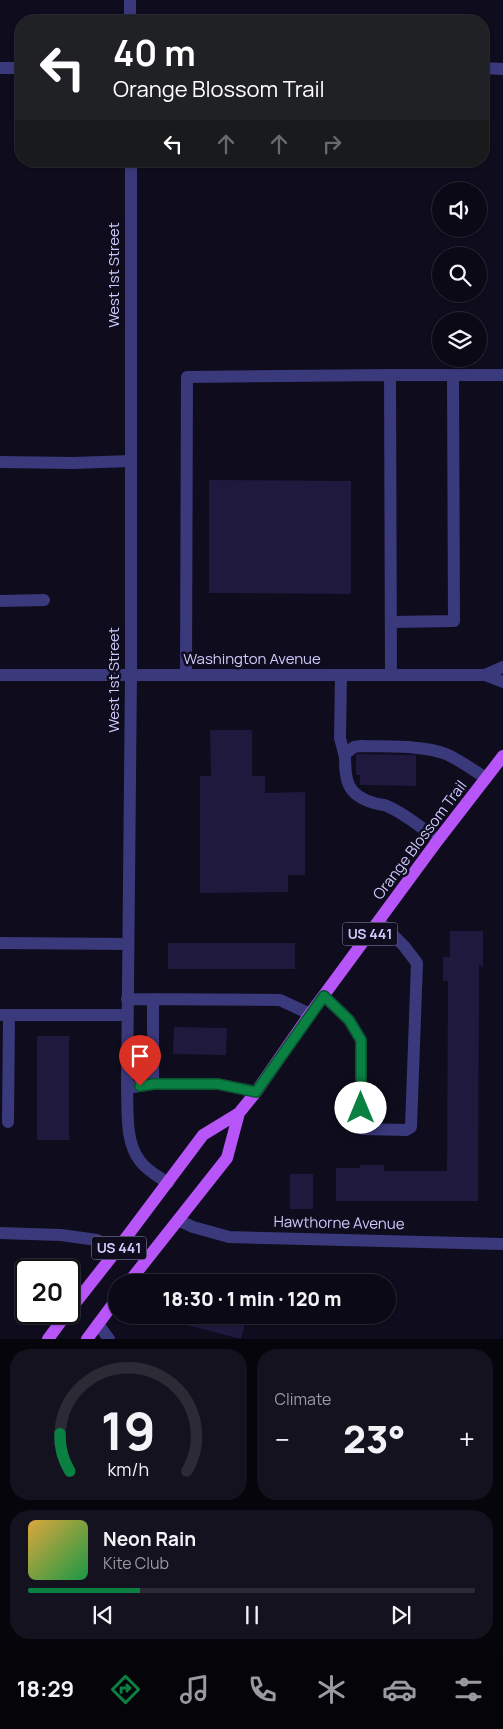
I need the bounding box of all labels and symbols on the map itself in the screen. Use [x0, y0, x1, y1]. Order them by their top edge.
street label: West 1st Street [103, 222, 124, 328]
street label: West 1st Street [103, 627, 124, 733]
street label: Washington Avenue [183, 648, 321, 669]
street label: Orange Blossom Trail [368, 776, 471, 904]
road number: US 441 [342, 922, 398, 946]
pin [119, 1035, 161, 1086]
position arrow [334, 1081, 386, 1133]
street label: Hawthorne Avenue [273, 1211, 405, 1234]
road number: US 441 [92, 1236, 146, 1260]
speed limit sign: 20 [15, 1259, 80, 1324]

